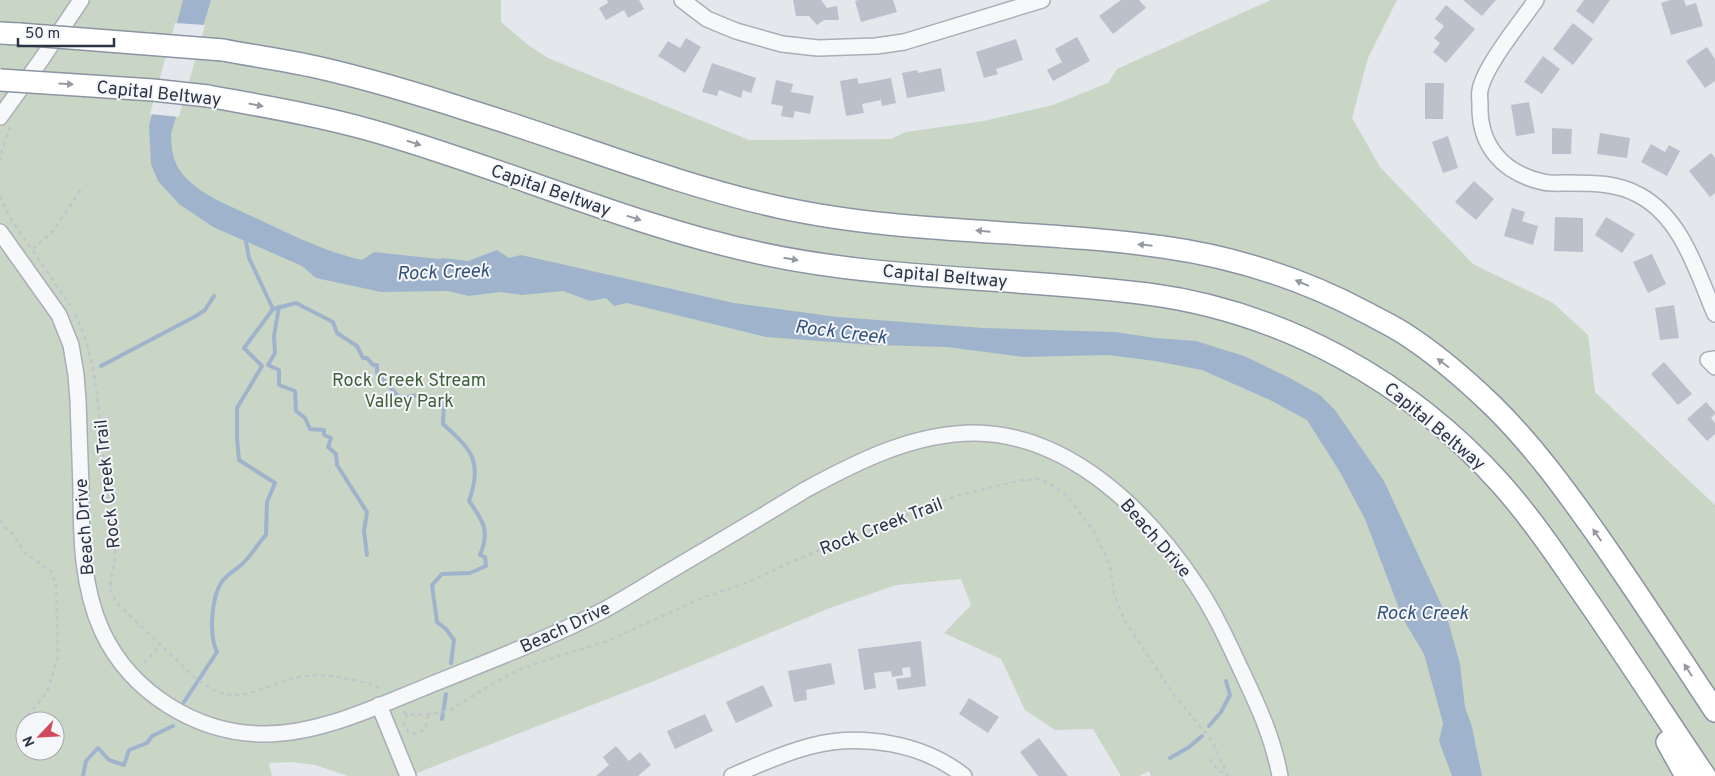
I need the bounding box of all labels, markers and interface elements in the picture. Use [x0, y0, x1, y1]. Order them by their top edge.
scale bar [18, 15, 114, 47]
text: 50 m [25, 25, 60, 44]
street label: Capital Beltway [95, 76, 223, 112]
one-way arrow [58, 81, 74, 89]
one-way arrow [248, 101, 263, 109]
one-way arrow [406, 140, 421, 148]
street label: Capital Beltway [487, 160, 614, 223]
one-way arrow [626, 215, 641, 222]
one-way arrow [975, 227, 991, 235]
one-way arrow [1137, 241, 1153, 249]
one-way arrow [783, 255, 799, 263]
water label: Rock Creek [396, 259, 490, 287]
street label: Capital Beltway [881, 261, 1008, 294]
one-way arrow [1294, 279, 1309, 287]
water label: Rock Creek [793, 315, 889, 351]
one-way arrow [1437, 357, 1450, 368]
park label: Rock Creek Stream Valley Park [332, 370, 486, 414]
street label: Capital Beltway [1379, 378, 1490, 476]
street label: Rock Creek Trail [90, 418, 127, 550]
street label: Beach Drive [71, 478, 100, 576]
street label: Rock Creek Trail [817, 493, 946, 561]
street label: Beach Drive [1114, 495, 1195, 583]
one-way arrow [1592, 528, 1602, 542]
street label: Beach Drive [517, 597, 615, 659]
water label: Rock Creek [1376, 602, 1469, 626]
one-way arrow [1683, 663, 1693, 677]
north arrow [15, 711, 65, 761]
text: N [20, 733, 39, 749]

